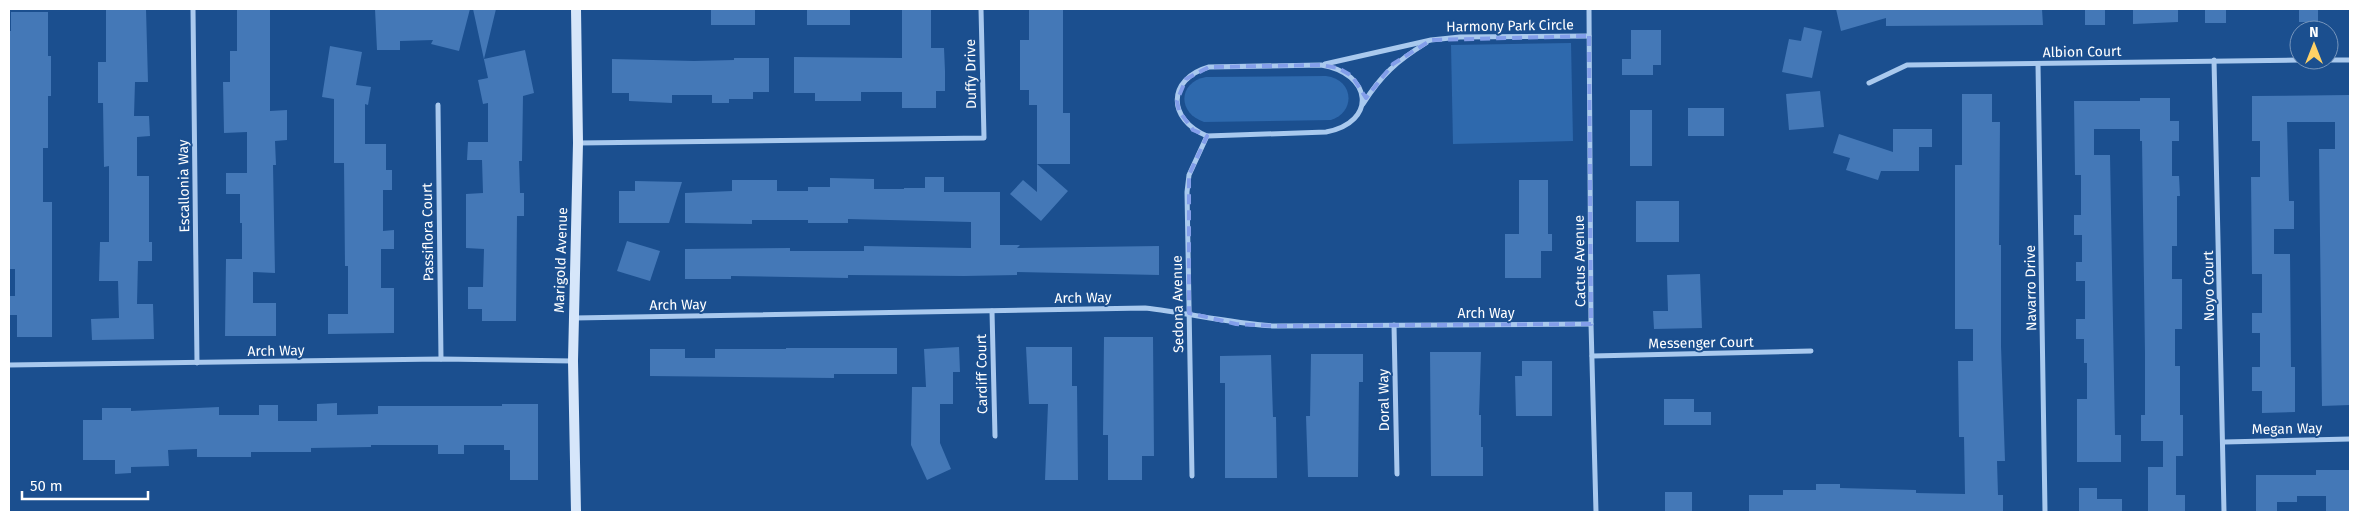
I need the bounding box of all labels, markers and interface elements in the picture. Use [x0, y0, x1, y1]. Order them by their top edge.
street label: Harmony Park Circle [1446, 16, 1574, 36]
north arrow [2289, 20, 2339, 70]
text: N [2309, 24, 2319, 41]
street label: Duffy Drive [962, 39, 980, 109]
street label: Albion Court [2042, 43, 2122, 61]
street label: Escallonia Way [175, 139, 193, 233]
street label: Passiflora Court [419, 182, 437, 281]
street label: Marigold Avenue [551, 207, 571, 313]
street label: Cactus Avenue [1571, 215, 1589, 307]
street label: Navarro Drive [2022, 245, 2040, 331]
street label: Noyo Court [2200, 250, 2218, 322]
street label: Sedona Avenue [1169, 255, 1187, 353]
street label: Arch Way [1054, 289, 1112, 307]
street label: Arch Way [649, 296, 707, 314]
street label: Arch Way [1457, 305, 1515, 322]
street label: Cardiff Court [973, 333, 991, 414]
street label: Messenger Court [1648, 334, 1755, 352]
street label: Arch Way [247, 342, 305, 360]
street label: Doral Way [1375, 368, 1393, 432]
street label: Megan Way [2252, 420, 2323, 438]
scale bar [22, 468, 149, 500]
text: 50 m [30, 477, 63, 495]

